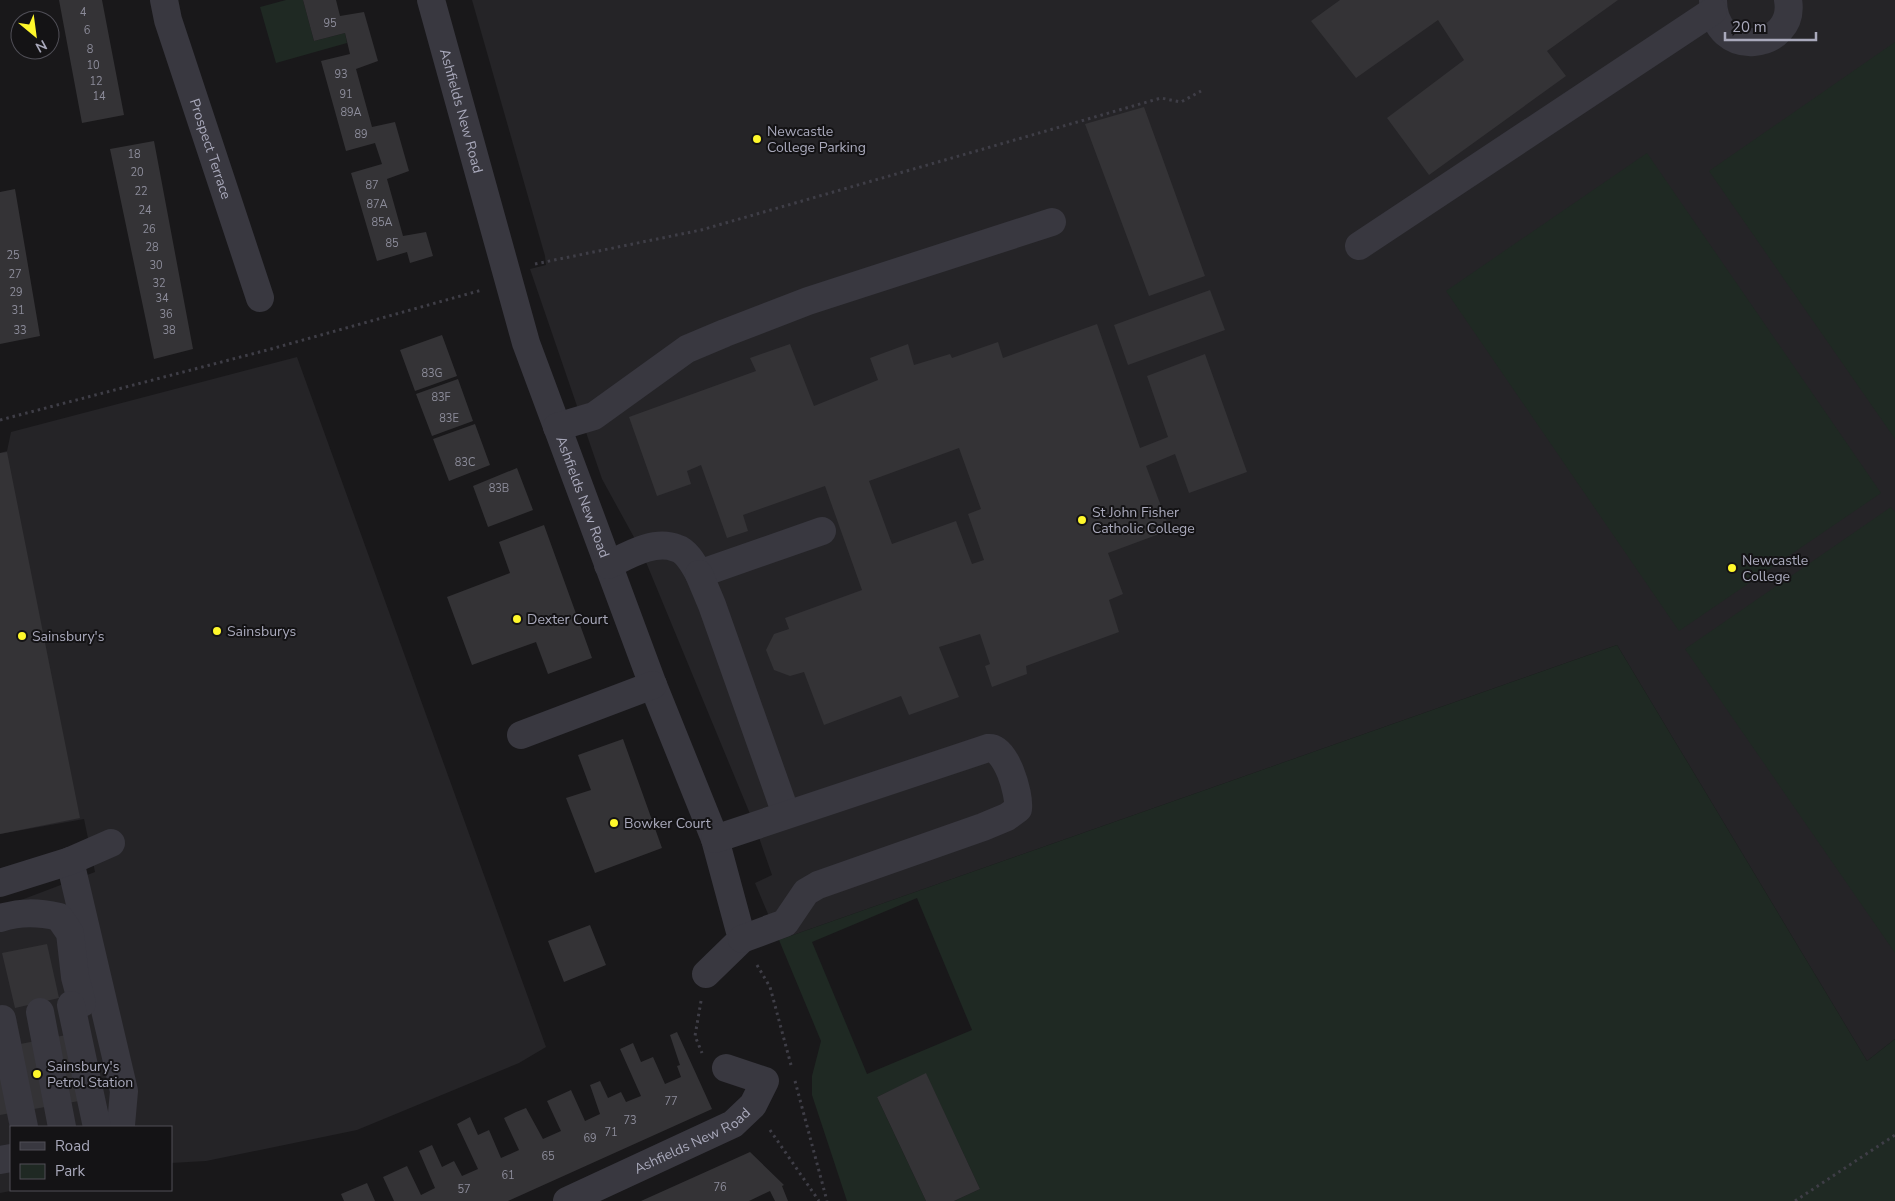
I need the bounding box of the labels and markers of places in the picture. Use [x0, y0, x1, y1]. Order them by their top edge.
place label: Newcastle College Parking [767, 122, 866, 157]
marker: Newcastle College Parking [751, 133, 763, 145]
place label: St John Fisher Catholic College [1092, 503, 1195, 538]
marker: St John Fisher Catholic College [1076, 514, 1088, 526]
place label: Newcastle College [1742, 551, 1808, 586]
marker: Newcastle College [1726, 562, 1738, 574]
place label: Dexter Court [527, 610, 608, 629]
marker: Dexter Court [511, 613, 523, 625]
place label: Sainsburys [227, 622, 296, 641]
marker: Sainsburys [211, 625, 223, 637]
place label: Sainsbury's [32, 627, 105, 646]
marker: Sainsbury's [16, 630, 28, 642]
place label: Bowker Court [624, 814, 711, 833]
marker: Bowker Court [608, 817, 620, 829]
place label: Sainsbury's Petrol Station [47, 1057, 133, 1092]
marker: Sainsbury's Petrol Station [31, 1068, 43, 1080]

